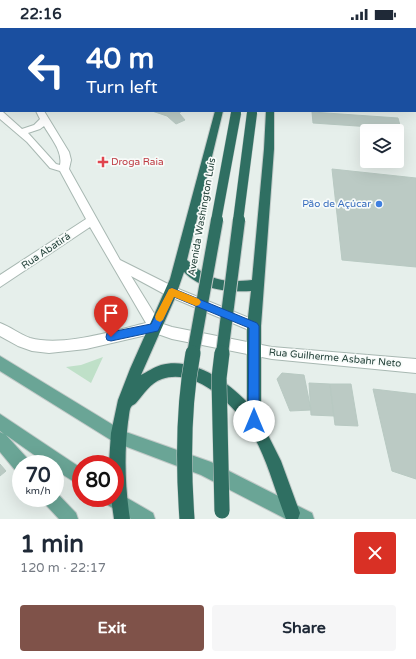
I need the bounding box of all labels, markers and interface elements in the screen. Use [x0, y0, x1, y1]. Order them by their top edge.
text: 22:16 [20, 5, 62, 23]
text: 40 m [86, 42, 154, 76]
icon: left [20, 44, 72, 96]
text: Turn left [86, 76, 158, 98]
map controls [360, 124, 404, 168]
button: layers [360, 124, 404, 168]
place label: Droga Raia [111, 156, 164, 168]
marker: Droga Raia [98, 157, 108, 167]
street label: Avenida Washington Luís [186, 157, 218, 277]
place label: Pão de Açúcar [302, 198, 371, 210]
marker: Pão de Açúcar [374, 199, 384, 209]
street label: Rua Abatirá [19, 230, 73, 272]
pin [94, 296, 128, 337]
icon: arrive [100, 302, 122, 324]
street label: Rua Guilherme Asbahr Neto [268, 346, 402, 370]
position arrow [233, 400, 275, 442]
speed limit sign: 80 [72, 455, 124, 507]
text: 70 [25, 464, 51, 488]
text: km/h [25, 485, 51, 497]
text: 1 min [20, 530, 84, 559]
button: close [354, 532, 396, 574]
text: 120 m · 22:17 [20, 560, 106, 576]
button: Exit [20, 605, 204, 651]
button: Share [212, 605, 396, 651]

